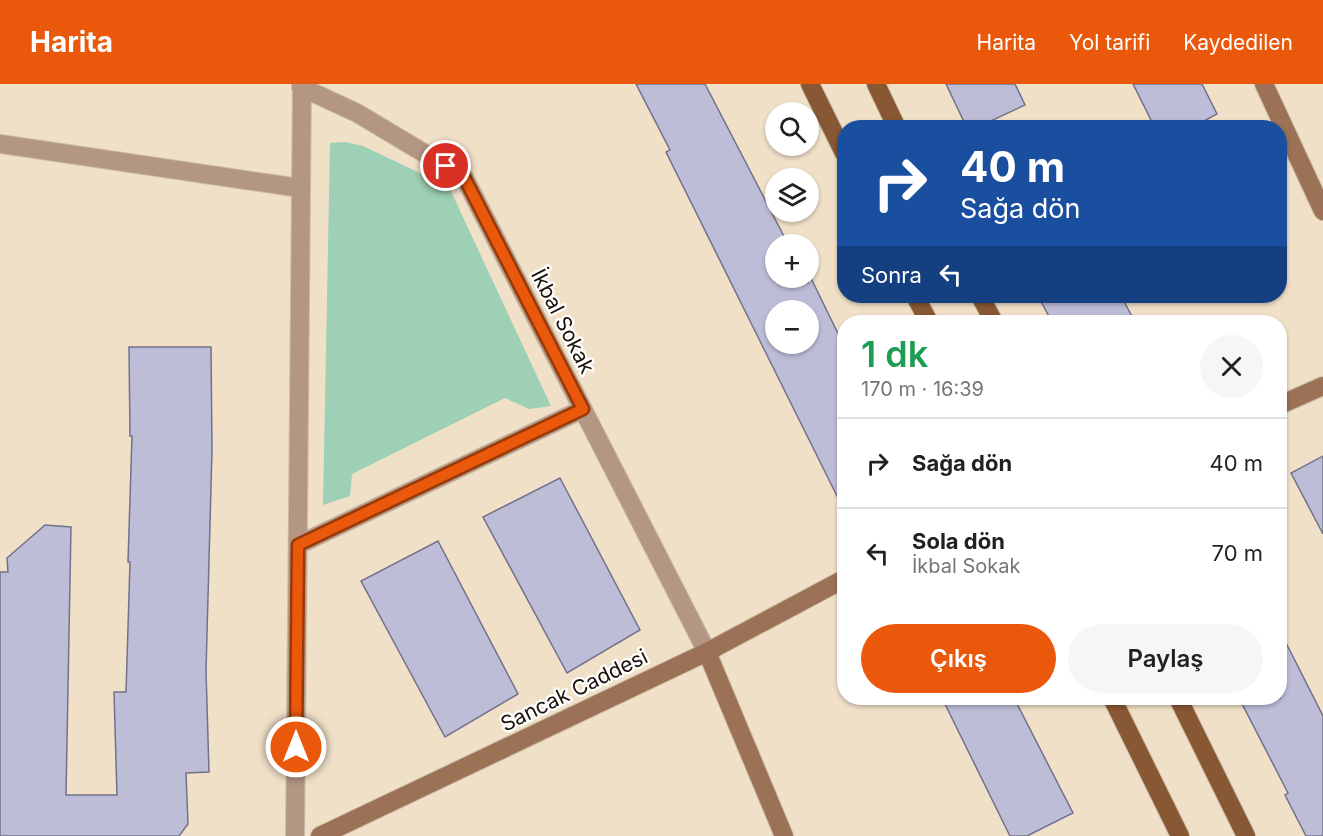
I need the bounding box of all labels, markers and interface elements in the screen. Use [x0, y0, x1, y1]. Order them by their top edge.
text: Harita [30, 25, 113, 59]
text: Harita [977, 30, 1036, 55]
text: Yol tarifi [1069, 30, 1150, 55]
text: Kaydedilen [1183, 30, 1293, 55]
map controls [765, 102, 819, 354]
button: search [765, 102, 819, 156]
pin [420, 140, 471, 191]
text: 40 m [960, 141, 1065, 192]
icon: right [861, 144, 939, 222]
icon: arrive [429, 149, 462, 182]
button: layers [765, 168, 819, 222]
text: Sağa dön [960, 192, 1080, 225]
button: + [765, 234, 819, 288]
icon: left [934, 258, 967, 291]
text: Sonra [861, 262, 922, 288]
street label: İkbal Sokak [526, 264, 601, 378]
button: − [765, 300, 819, 354]
text: 1 dk [861, 332, 928, 376]
button: close [1200, 335, 1263, 398]
text: 170 m · 16:39 [861, 377, 984, 401]
icon: right [861, 447, 894, 480]
text: Sağa dön [912, 450, 1012, 476]
text: 40 m [1209, 450, 1263, 476]
text: Sola dön [912, 528, 1005, 554]
icon: left [861, 537, 894, 570]
text: 70 m [1212, 540, 1263, 566]
text: İkbal Sokak [912, 554, 1021, 578]
button: Çıkış [861, 624, 1056, 693]
button: Paylaş [1068, 624, 1263, 693]
street label: Sancak Caddesi [496, 644, 652, 736]
position arrow [264, 715, 328, 779]

